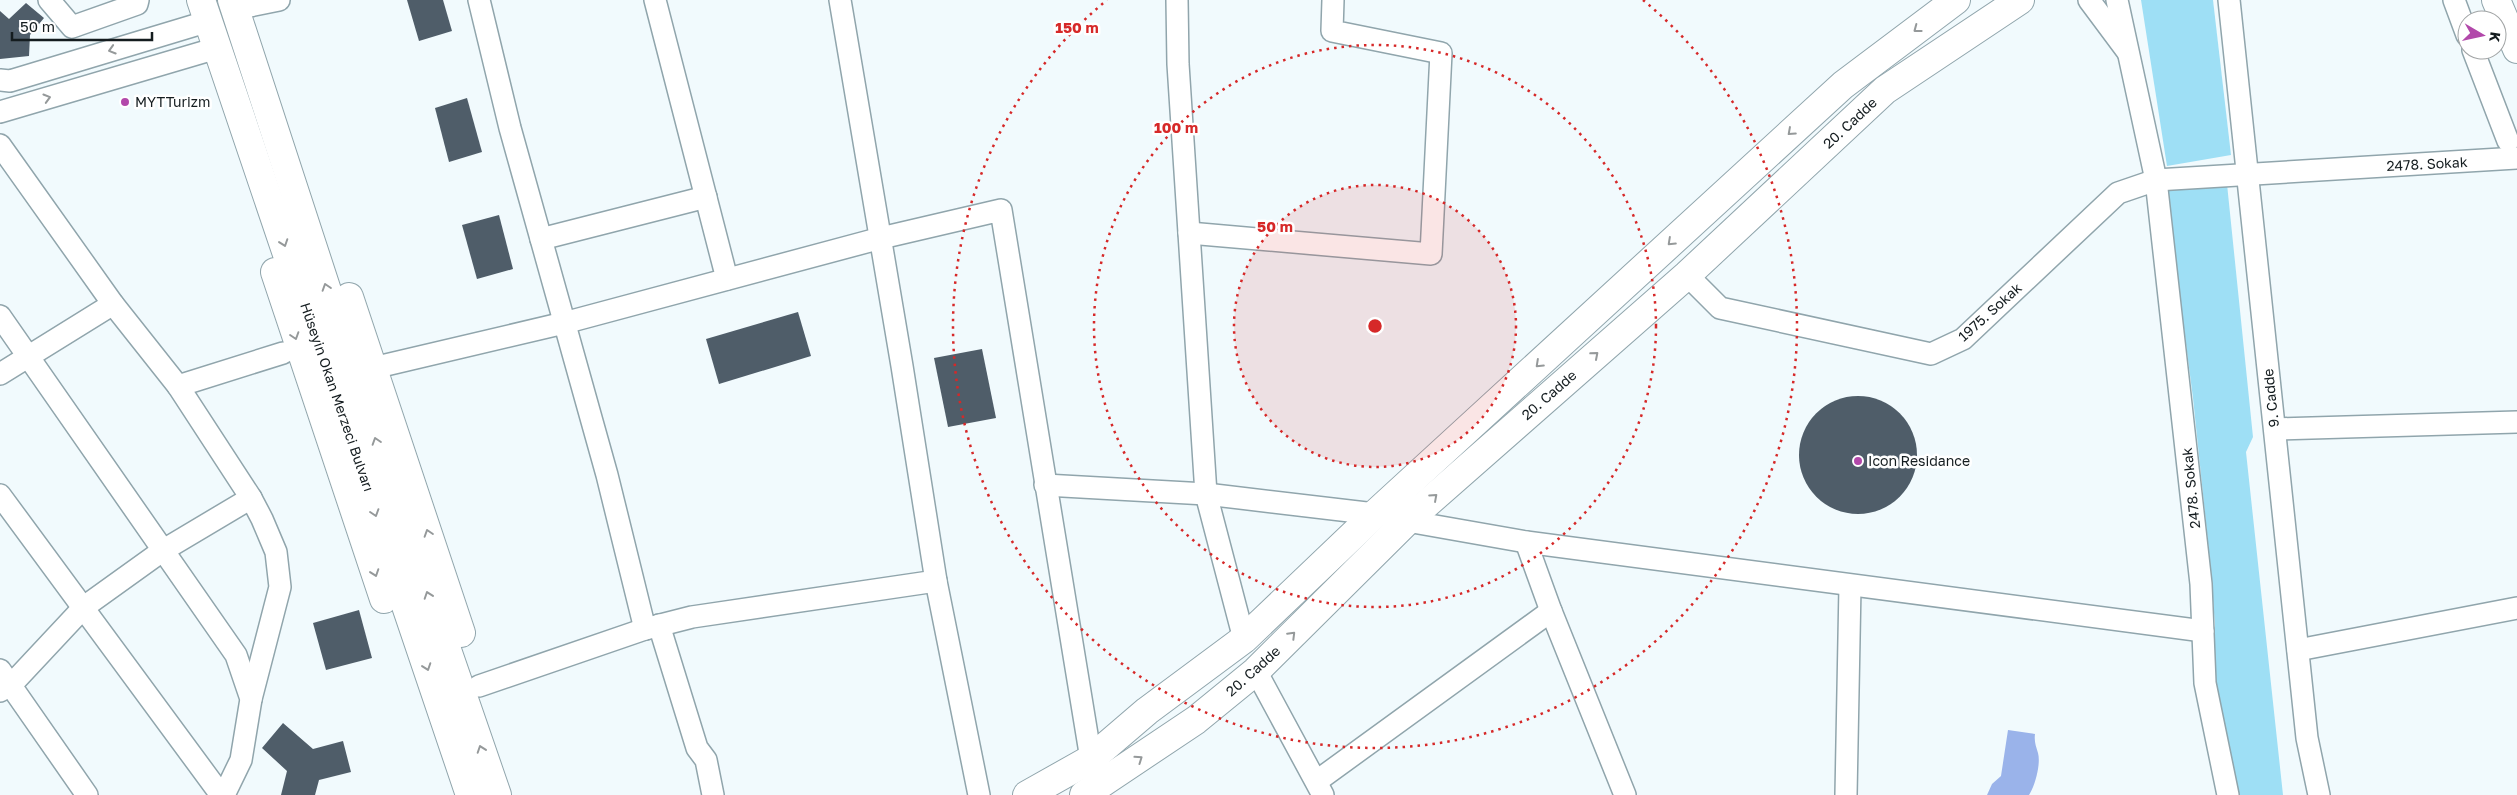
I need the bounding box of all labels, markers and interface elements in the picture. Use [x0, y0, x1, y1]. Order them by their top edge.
scale bar [12, 10, 152, 42]
north arrow [2457, 10, 2507, 60]
text: 50 m [20, 17, 55, 35]
text: 150 m [1055, 18, 1099, 36]
one-way arrow [1914, 24, 1923, 32]
text: K [2486, 31, 2505, 43]
one-way arrow [108, 45, 116, 55]
one-way arrow [42, 93, 50, 103]
place label: MYTTurizm [135, 93, 210, 110]
street label: 20. Cadde [1819, 93, 1880, 152]
marker: MYTTurizm [119, 96, 131, 108]
text: 100 m [1154, 118, 1198, 136]
one-way arrow [1788, 126, 1797, 135]
street label: 2478. Sokak [2386, 153, 2468, 174]
text: 50 m [1257, 217, 1293, 235]
one-way arrow [1668, 236, 1677, 245]
one-way arrow [279, 238, 289, 246]
street label: 1975. Sokak [1954, 279, 2025, 345]
one-way arrow [322, 283, 332, 291]
street label: Hüseyin Okan Merzeci Bulvarı [297, 300, 378, 494]
centre of rings [1366, 317, 1384, 335]
one-way arrow [290, 331, 300, 340]
one-way arrow [1589, 352, 1598, 360]
one-way arrow [1535, 358, 1544, 367]
street label: 20. Cadde [1518, 366, 1580, 423]
street label: 9. Cadde [2259, 368, 2282, 428]
one-way arrow [372, 438, 382, 446]
street label: 2478. Sokak [2178, 447, 2203, 529]
place label: Icon Residance [1868, 452, 1970, 469]
marker: Icon Residance [1852, 455, 1864, 467]
one-way arrow [1429, 494, 1438, 503]
one-way arrow [370, 508, 380, 516]
one-way arrow [424, 530, 434, 538]
one-way arrow [369, 568, 379, 577]
one-way arrow [424, 592, 434, 600]
one-way arrow [1286, 631, 1295, 640]
street label: 20. Cadde [1222, 642, 1283, 699]
one-way arrow [421, 662, 431, 671]
one-way arrow [477, 745, 487, 754]
one-way arrow [1134, 756, 1143, 765]

